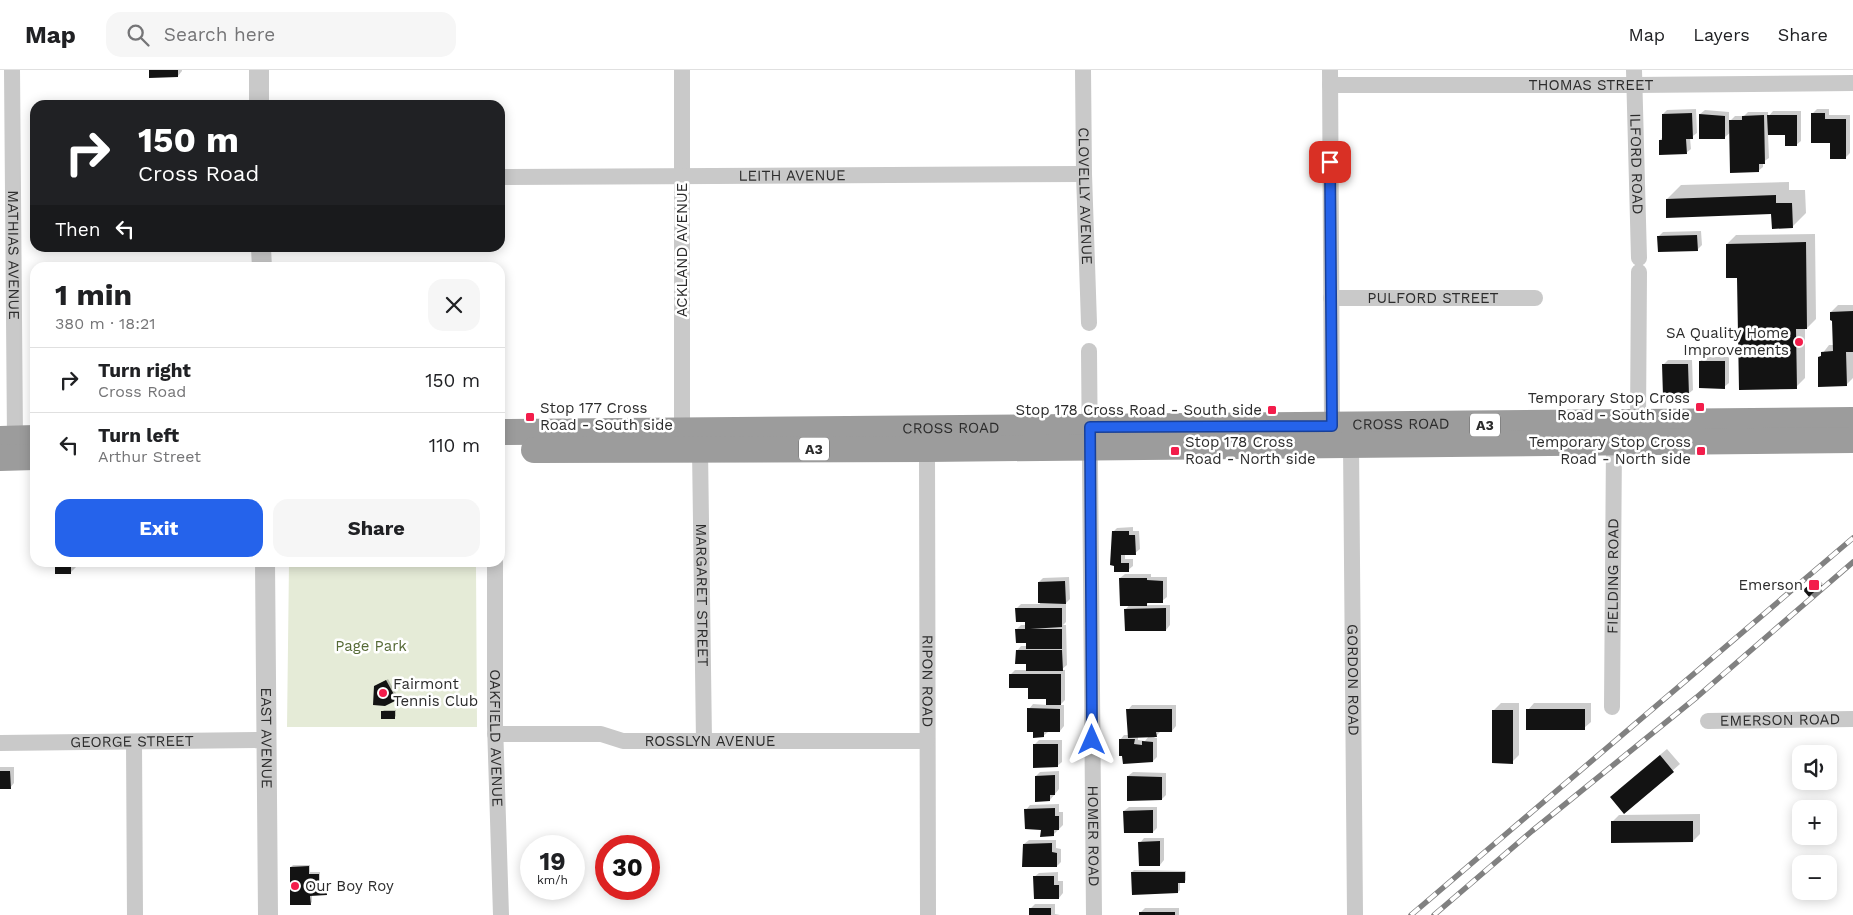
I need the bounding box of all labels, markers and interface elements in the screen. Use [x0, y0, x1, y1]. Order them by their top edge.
search box [106, 12, 456, 57]
text: Map [25, 21, 76, 49]
icon: search [124, 21, 152, 49]
text: Search here [164, 23, 275, 46]
text: Map [1628, 24, 1665, 45]
text: Layers [1693, 24, 1750, 45]
text: Share [1778, 24, 1828, 45]
street label: THOMAS STREET [1528, 76, 1654, 94]
street label: ILFORD ROAD [1626, 113, 1647, 215]
text: 150 m [138, 119, 239, 161]
icon: right [55, 120, 120, 185]
street label: CLOVELLY AVENUE [1075, 127, 1096, 265]
pin [1309, 141, 1351, 183]
icon: arrive [1316, 148, 1344, 176]
text: Cross Road [138, 161, 259, 186]
street label: LEITH AVENUE [738, 166, 846, 185]
street label: ACKLAND AVENUE [673, 183, 691, 317]
street label: MATHIAS AVENUE [4, 190, 23, 320]
icon: left [111, 215, 139, 243]
text: Then [55, 218, 101, 241]
text: 1 min [55, 277, 132, 312]
button: close [428, 279, 480, 331]
street label: PULFORD STREET [1367, 289, 1499, 307]
text: 380 m · 18:21 [55, 314, 155, 333]
place label: SA Quality Home Improvements [1666, 324, 1789, 359]
marker: SA Quality Home Improvements [1793, 336, 1805, 348]
text: Turn right [98, 359, 191, 382]
icon: right [55, 366, 83, 394]
text: 150 m [425, 369, 480, 392]
text: Cross Road [98, 382, 186, 401]
place label: Temporary Stop Cross Road - South side [1528, 389, 1690, 424]
place label: Stop 177 Cross Road - South side [540, 399, 673, 434]
place label: Stop 178 Cross Road - South side [1015, 401, 1262, 419]
marker: Temporary Stop Cross Road - South side [1694, 401, 1706, 413]
marker: Stop 178 Cross Road - South side [1266, 404, 1278, 416]
marker: Stop 177 Cross Road - South side [524, 411, 536, 423]
road number: A3 [1470, 414, 1500, 436]
street label: CROSS ROAD [1352, 415, 1450, 433]
street label: CROSS ROAD [902, 419, 1000, 437]
text: Turn left [98, 424, 179, 447]
icon: left [55, 431, 83, 459]
place label: Stop 178 Cross Road - North side [1185, 433, 1316, 468]
place label: Temporary Stop Cross Road - North side [1529, 433, 1691, 468]
text: 110 m [429, 434, 480, 457]
road number: A3 [799, 438, 829, 460]
marker: Stop 178 Cross Road - North side [1169, 445, 1181, 457]
marker: Temporary Stop Cross Road - North side [1695, 445, 1707, 457]
text: Arthur Street [98, 447, 201, 466]
button: Exit [55, 499, 263, 557]
button: Share [273, 499, 480, 557]
street label: FIELDING ROAD [1604, 518, 1622, 634]
street label: MARGARET STREET [692, 523, 712, 667]
place label: Emerson [1738, 576, 1803, 594]
marker: Emerson [1807, 578, 1821, 592]
street label: GORDON ROAD [1344, 624, 1362, 736]
street label: RIPON ROAD [918, 635, 937, 727]
park label: Page Park [335, 637, 407, 655]
street label: OAKFIELD AVENUE [486, 669, 507, 807]
place label: Fairmont Tennis Club [393, 675, 478, 710]
street label: EAST AVENUE [257, 687, 276, 789]
marker: Fairmont Tennis Club [377, 687, 389, 699]
street label: EMERSON ROAD [1720, 710, 1840, 730]
position arrow [1065, 713, 1117, 765]
street label: GEORGE STREET [70, 732, 194, 751]
street label: ROSSLYN AVENUE [644, 732, 775, 750]
map controls [1792, 745, 1837, 900]
button: sound [1792, 745, 1837, 790]
street label: HOMER ROAD [1084, 785, 1103, 887]
button: + [1792, 800, 1837, 845]
speed limit sign: 30 [595, 835, 660, 900]
text: 19 [539, 847, 566, 876]
button: − [1792, 855, 1837, 900]
text: km/h [537, 873, 568, 887]
place label: Our Boy Roy [305, 877, 394, 895]
marker: Our Boy Roy [289, 880, 301, 892]

